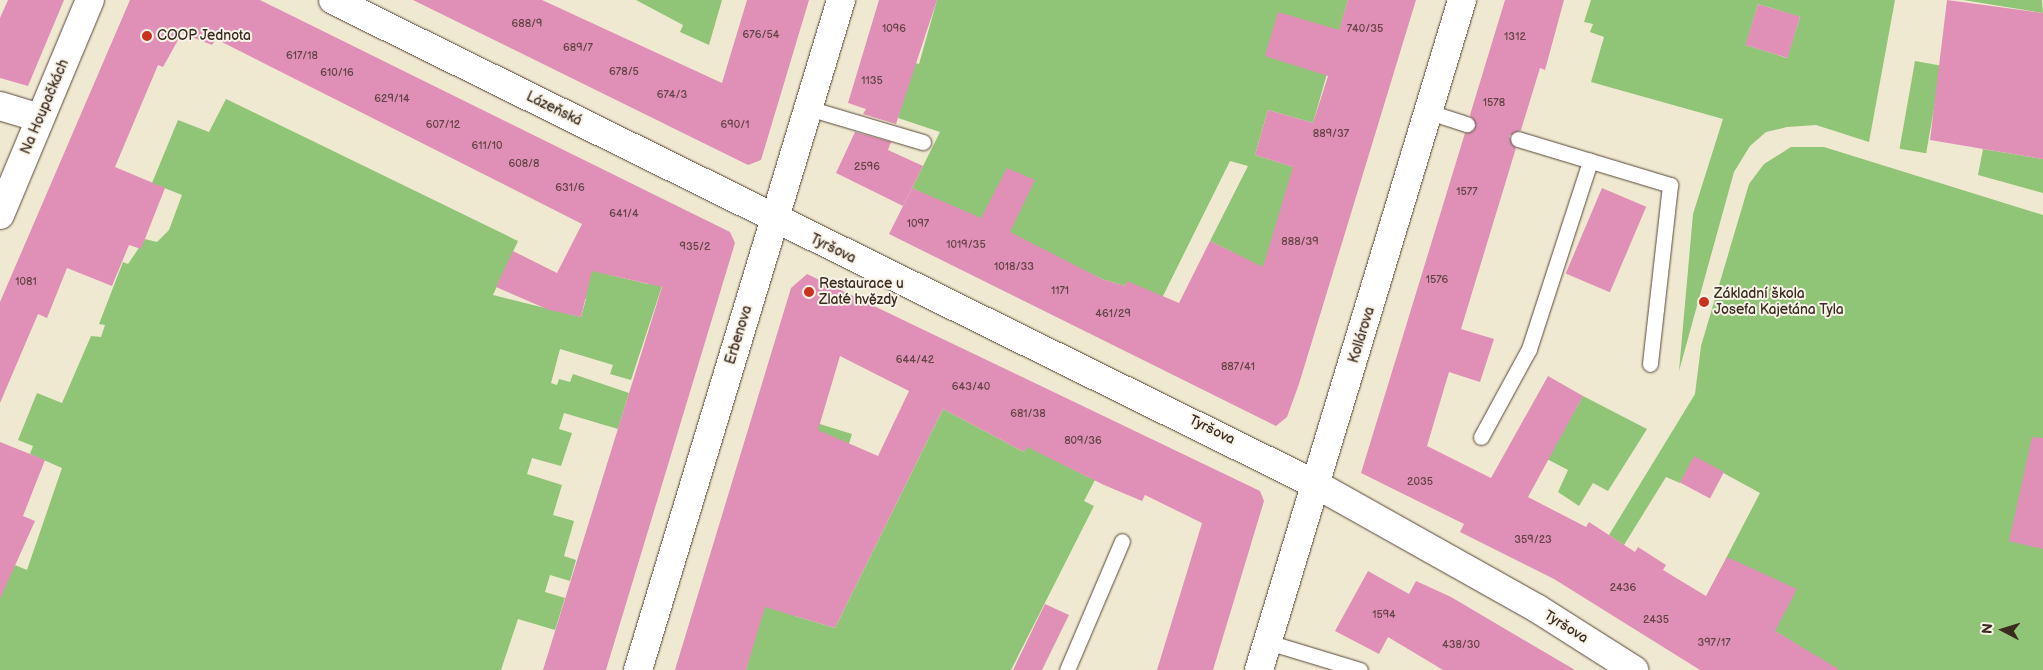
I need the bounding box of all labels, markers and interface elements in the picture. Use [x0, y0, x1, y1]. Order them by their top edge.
house number: 688/9 [512, 17, 542, 31]
house number: 1096 [882, 22, 906, 36]
house number: 740/35 [1347, 22, 1383, 36]
place label: COOP Jednota [157, 28, 252, 44]
house number: 676/54 [743, 28, 779, 42]
marker: COOP Jednota [141, 30, 153, 42]
house number: 1312 [1504, 30, 1526, 44]
house number: 689/7 [563, 41, 593, 55]
house number: 617/18 [286, 49, 318, 63]
street label: Na Houpačkách [17, 57, 73, 157]
house number: 678/5 [609, 65, 639, 79]
house number: 610/16 [320, 66, 354, 80]
house number: 1135 [861, 74, 883, 88]
street label: Lázeňská [523, 88, 585, 130]
house number: 674/3 [657, 88, 687, 102]
house number: 629/14 [374, 92, 410, 106]
house number: 1578 [1483, 96, 1505, 110]
house number: 607/12 [426, 118, 460, 132]
house number: 690/1 [721, 118, 749, 132]
house number: 889/37 [1313, 127, 1349, 141]
house number: 611/10 [472, 139, 502, 153]
house number: 608/8 [509, 157, 539, 171]
house number: 2596 [854, 160, 880, 174]
house number: 631/6 [555, 181, 585, 195]
house number: 1577 [1456, 185, 1478, 199]
house number: 641/4 [609, 207, 639, 221]
house number: 1097 [907, 217, 929, 231]
street label: Tyršova [807, 231, 859, 267]
house number: 888/39 [1281, 235, 1319, 249]
house number: 1019/35 [946, 238, 986, 252]
house number: 935/2 [680, 240, 710, 254]
house number: 1018/33 [994, 260, 1034, 274]
house number: 1576 [1426, 273, 1448, 287]
house number: 1081 [15, 275, 37, 289]
place label: Restaurace u Zlaté hvězdy [819, 276, 904, 308]
house number: 1171 [1051, 284, 1069, 298]
marker: Restaurace u Zlaté hvězdy [803, 286, 815, 298]
place label: Základní škola Josefa Kajetána Tyla [1714, 286, 1844, 318]
marker: Základní škola Josefa Kajetána Tyla [1698, 296, 1710, 308]
street label: Erbenova [722, 304, 756, 366]
street label: Kollárova [1345, 305, 1379, 365]
house number: 461/29 [1095, 307, 1131, 321]
house number: 644/42 [896, 353, 934, 367]
house number: 887/41 [1221, 360, 1255, 374]
house number: 643/40 [952, 380, 990, 394]
house number: 681/38 [1010, 407, 1046, 421]
street label: Tyršova [1186, 412, 1238, 448]
house number: 809/36 [1064, 434, 1102, 448]
house number: 2035 [1407, 475, 1433, 489]
house number: 359/23 [1514, 533, 1552, 547]
house number: 2436 [1610, 581, 1636, 595]
north arrow [1978, 605, 2028, 655]
street label: Tyršova [1541, 607, 1591, 647]
house number: 1594 [1372, 608, 1396, 622]
house number: 2435 [1643, 613, 1669, 627]
text: N [1979, 623, 1996, 635]
house number: 397/17 [1697, 636, 1731, 650]
house number: 438/30 [1442, 638, 1480, 652]

